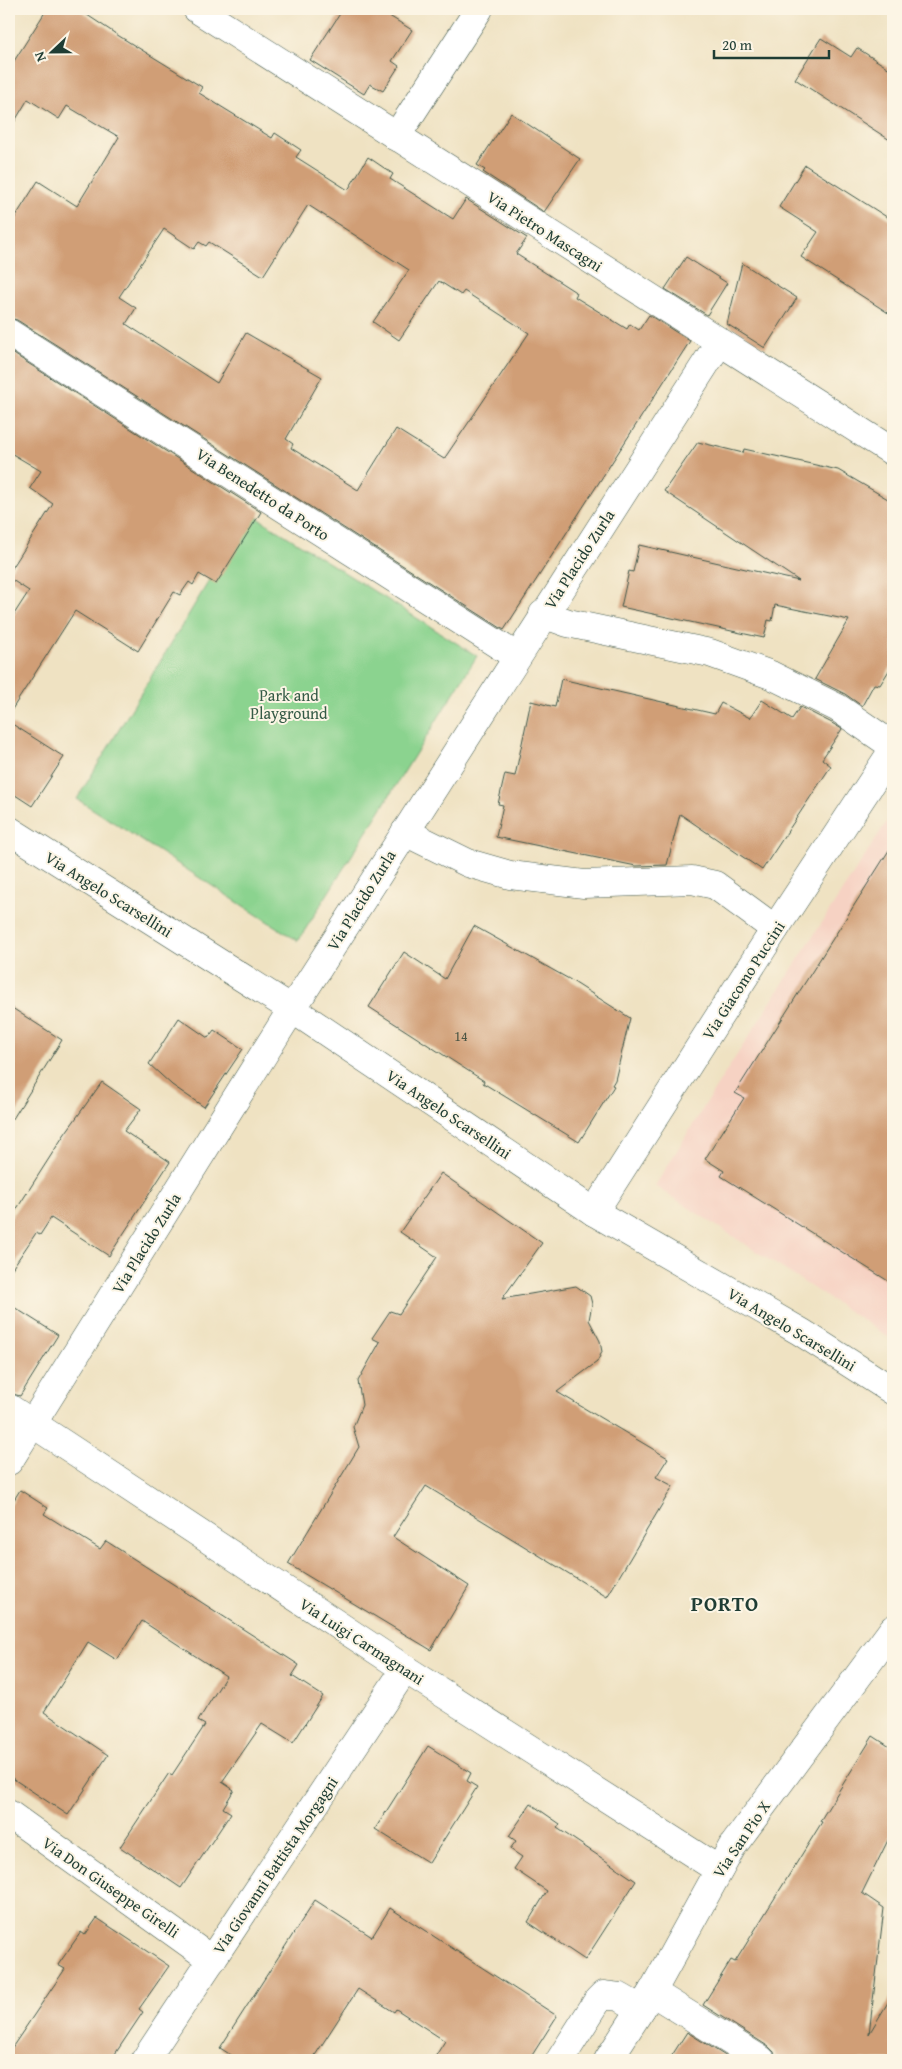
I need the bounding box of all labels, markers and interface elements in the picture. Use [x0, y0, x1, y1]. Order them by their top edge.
north arrow [28, 28, 78, 78]
scale bar [714, 28, 830, 60]
text: 20 m [722, 34, 753, 55]
text: N [29, 48, 51, 65]
street label: Via Pietro Mascagni [482, 185, 608, 278]
street label: Via Benedetto da Porto [191, 442, 335, 546]
street label: Via Placido Zurla [538, 504, 620, 613]
park label: Park and Playground [250, 683, 328, 725]
street label: Via Angelo Scarsellini [41, 845, 178, 943]
street label: Via Placido Zurla [321, 845, 402, 955]
street label: Via Giacomo Puccini [696, 916, 791, 1044]
house number: 14 [454, 1026, 468, 1046]
street label: Via Angelo Scarsellini [382, 1063, 517, 1165]
street label: Via Placido Zurla [106, 1188, 187, 1298]
street label: Via Angelo Scarsellini [723, 1281, 861, 1377]
district label: PORTO [691, 1588, 759, 1619]
street label: Via Luigi Carmagnani [295, 1592, 430, 1691]
street label: Via Giovanni Battista Morgagni [207, 1771, 344, 1958]
street label: Via San Pio X [706, 1795, 776, 1882]
street label: Via Don Giuseppe Girelli [38, 1831, 185, 1944]

